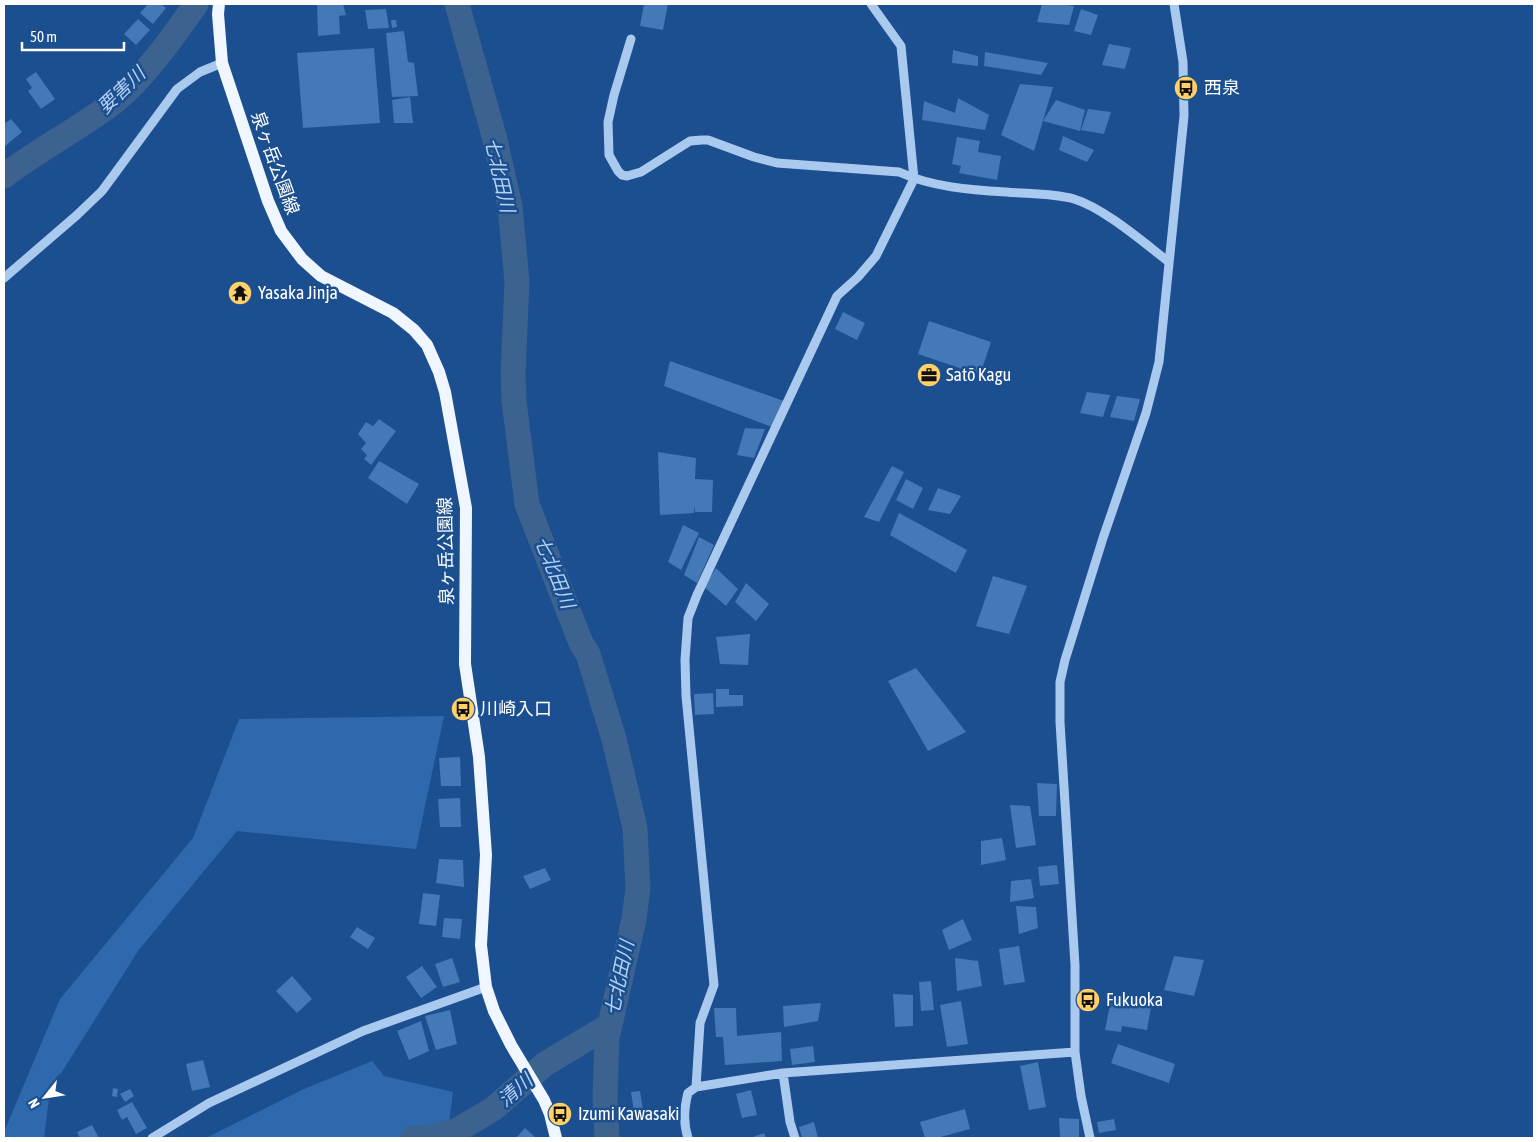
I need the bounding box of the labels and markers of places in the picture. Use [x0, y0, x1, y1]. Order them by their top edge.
bus stop icon: 西泉 [1173, 75, 1199, 101]
place label: 西泉 [1204, 77, 1240, 98]
temple icon: Yasaka Jinja [227, 280, 253, 306]
place label: Yasaka Jinja [258, 282, 338, 303]
office icon: Satō Kagu [916, 362, 942, 388]
place label: Satō Kagu [946, 364, 1011, 385]
bus stop icon: 川崎入口 [450, 696, 476, 722]
place label: 川崎入口 [480, 698, 552, 719]
bus stop icon: Fukuoka [1075, 987, 1101, 1013]
place label: Fukuoka [1106, 989, 1163, 1010]
bus stop icon: Izumi Kawasaki [547, 1101, 573, 1127]
place label: Izumi Kawasaki [578, 1103, 679, 1124]

